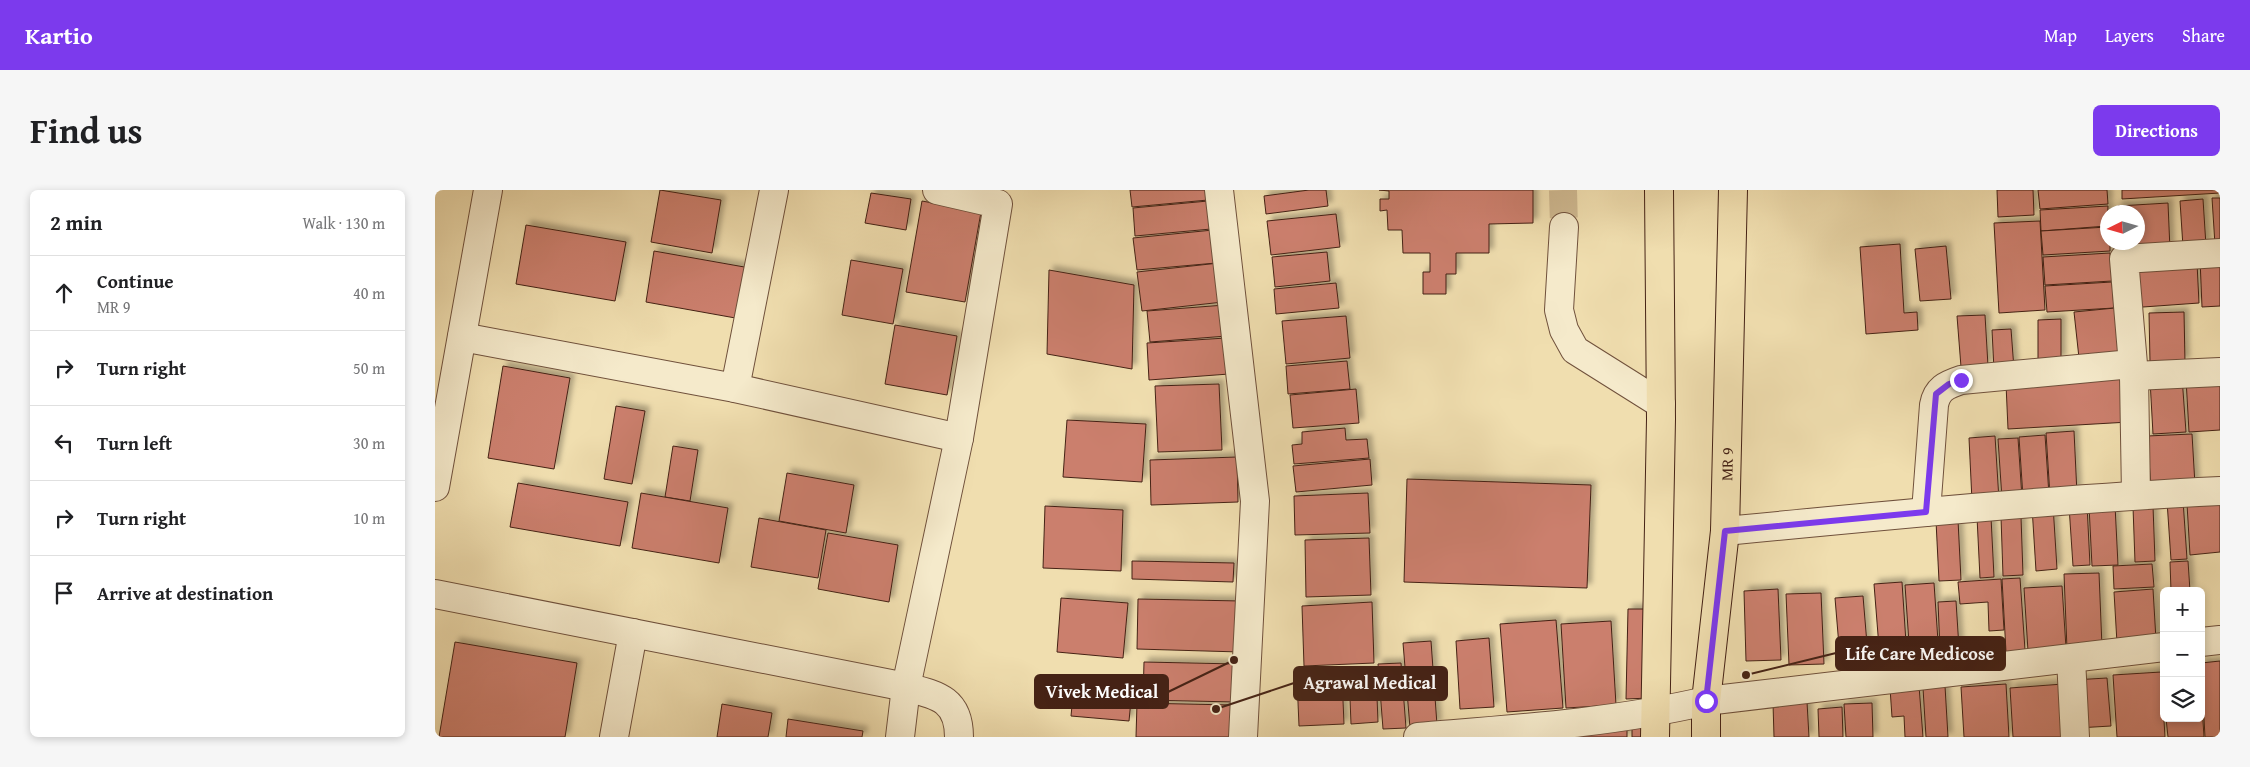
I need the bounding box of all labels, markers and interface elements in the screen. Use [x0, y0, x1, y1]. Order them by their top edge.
text: Kartio [25, 18, 93, 53]
text: Map [2044, 22, 2077, 49]
text: Layers [2105, 22, 2154, 49]
text: Share [2182, 22, 2225, 49]
text: Find us [30, 105, 143, 156]
button: Directions [2093, 105, 2220, 156]
north arrow [2100, 205, 2145, 250]
text: 2 min [50, 207, 102, 238]
text: Walk · 130 m [302, 211, 385, 235]
text: Continue [97, 267, 174, 295]
icon: ahead [50, 279, 78, 307]
text: 40 m [353, 281, 385, 305]
text: MR 9 [97, 295, 131, 319]
icon: right [50, 354, 78, 382]
text: Turn right [97, 354, 186, 382]
text: 50 m [353, 356, 385, 380]
route end [1950, 369, 1973, 392]
icon: left [50, 429, 78, 457]
text: Turn left [97, 429, 172, 457]
text: 30 m [353, 431, 385, 455]
street label: MR 9 [1714, 447, 1739, 481]
icon: right [50, 504, 78, 532]
text: Turn right [97, 504, 186, 532]
text: 10 m [353, 506, 385, 530]
icon: arrive [50, 579, 78, 607]
text: Arrive at destination [97, 579, 273, 607]
map controls [2160, 587, 2205, 722]
button: + [2160, 587, 2205, 632]
button: − [2160, 632, 2205, 677]
callout: Life Care Medicose [1836, 637, 2005, 670]
text: Life Care Medicose [1846, 640, 1995, 667]
callout: Agrawal Medical [1294, 667, 1447, 700]
text: Agrawal Medical [1304, 669, 1437, 696]
callout: Vivek Medical [1035, 675, 1168, 708]
button: layers [2160, 677, 2205, 722]
text: Vivek Medical [1046, 678, 1159, 705]
route start [1695, 690, 1718, 713]

